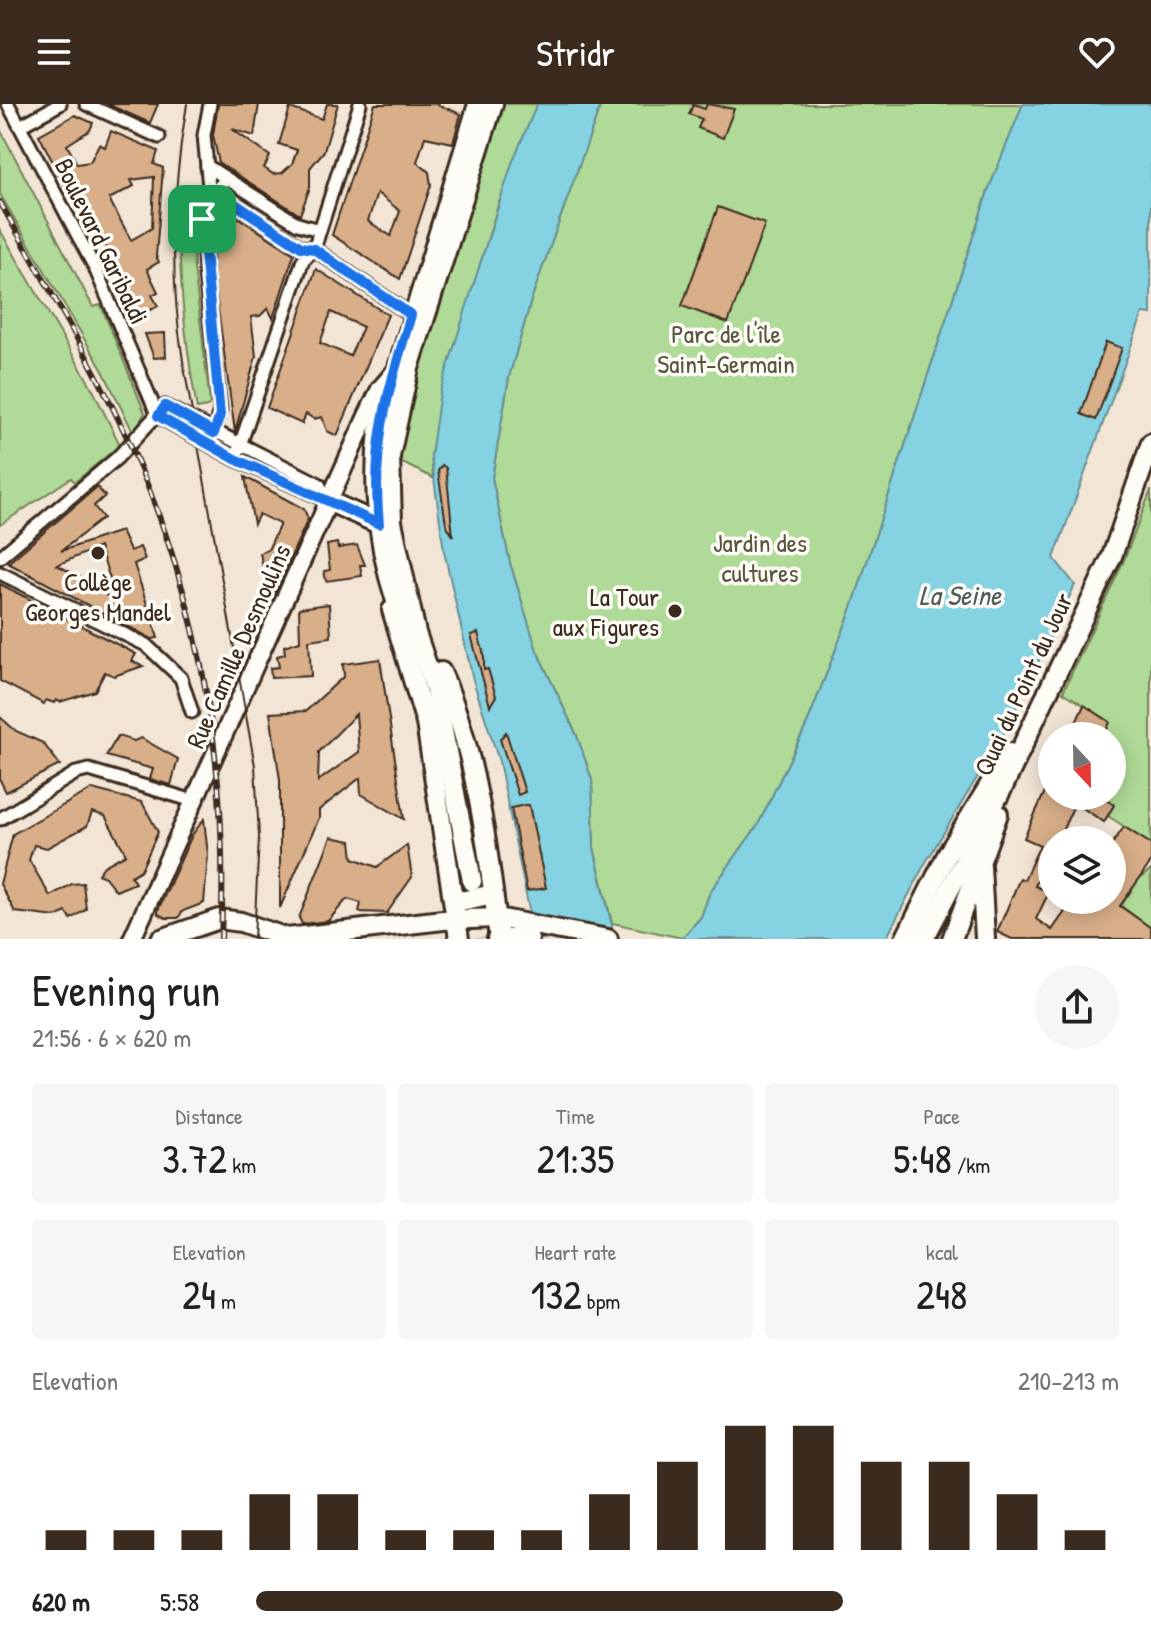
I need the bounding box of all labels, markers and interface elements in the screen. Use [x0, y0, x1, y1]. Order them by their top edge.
text: Stridr [536, 28, 615, 77]
icon: menu [32, 30, 76, 74]
icon: heart [1075, 30, 1119, 74]
street label: Boulevard Garibaldi [47, 152, 157, 330]
pin [168, 185, 236, 253]
icon: arrive [180, 197, 224, 241]
park label: Parc de l'île Saint-Germain [657, 316, 795, 381]
park label: Jardin des cultures [713, 525, 807, 590]
street label: Rue Camille Desmoulins [177, 538, 299, 754]
marker: Collège Georges Mandel [89, 544, 107, 562]
place label: Collège Georges Mandel [25, 564, 171, 629]
water label: La Seine [919, 576, 1003, 614]
place label: La Tour aux Figures [553, 579, 659, 644]
street label: Quai du Point du Jour [965, 587, 1081, 781]
marker: La Tour aux Figures [666, 602, 684, 620]
north arrow [1038, 722, 1126, 810]
map controls [1038, 722, 1126, 914]
button: layers [1038, 826, 1126, 914]
text: Evening run [32, 960, 220, 1020]
button: share [1035, 965, 1119, 1049]
text: 21:56 · 6 × 620 m [32, 1020, 191, 1055]
text: Distance [176, 1101, 243, 1131]
text: Time [556, 1101, 595, 1131]
text: Pace [924, 1101, 960, 1131]
text: 3.72 [162, 1131, 227, 1185]
text: 21:35 [537, 1131, 614, 1185]
text: 5:48 [893, 1131, 952, 1185]
text: km [227, 1150, 256, 1180]
text: /km [952, 1150, 990, 1180]
text: Elevation [173, 1237, 246, 1267]
text: Heart rate [534, 1237, 617, 1267]
text: kcal [926, 1237, 958, 1267]
text: 24 [182, 1267, 216, 1321]
text: 132 [531, 1267, 582, 1321]
text: 248 [916, 1267, 967, 1321]
text: m [216, 1286, 236, 1316]
text: bpm [582, 1286, 620, 1316]
text: Elevation [32, 1363, 118, 1398]
text: 210–213 m [1018, 1363, 1119, 1398]
text: 620 m [32, 1584, 90, 1619]
text: 5:58 [160, 1584, 199, 1619]

